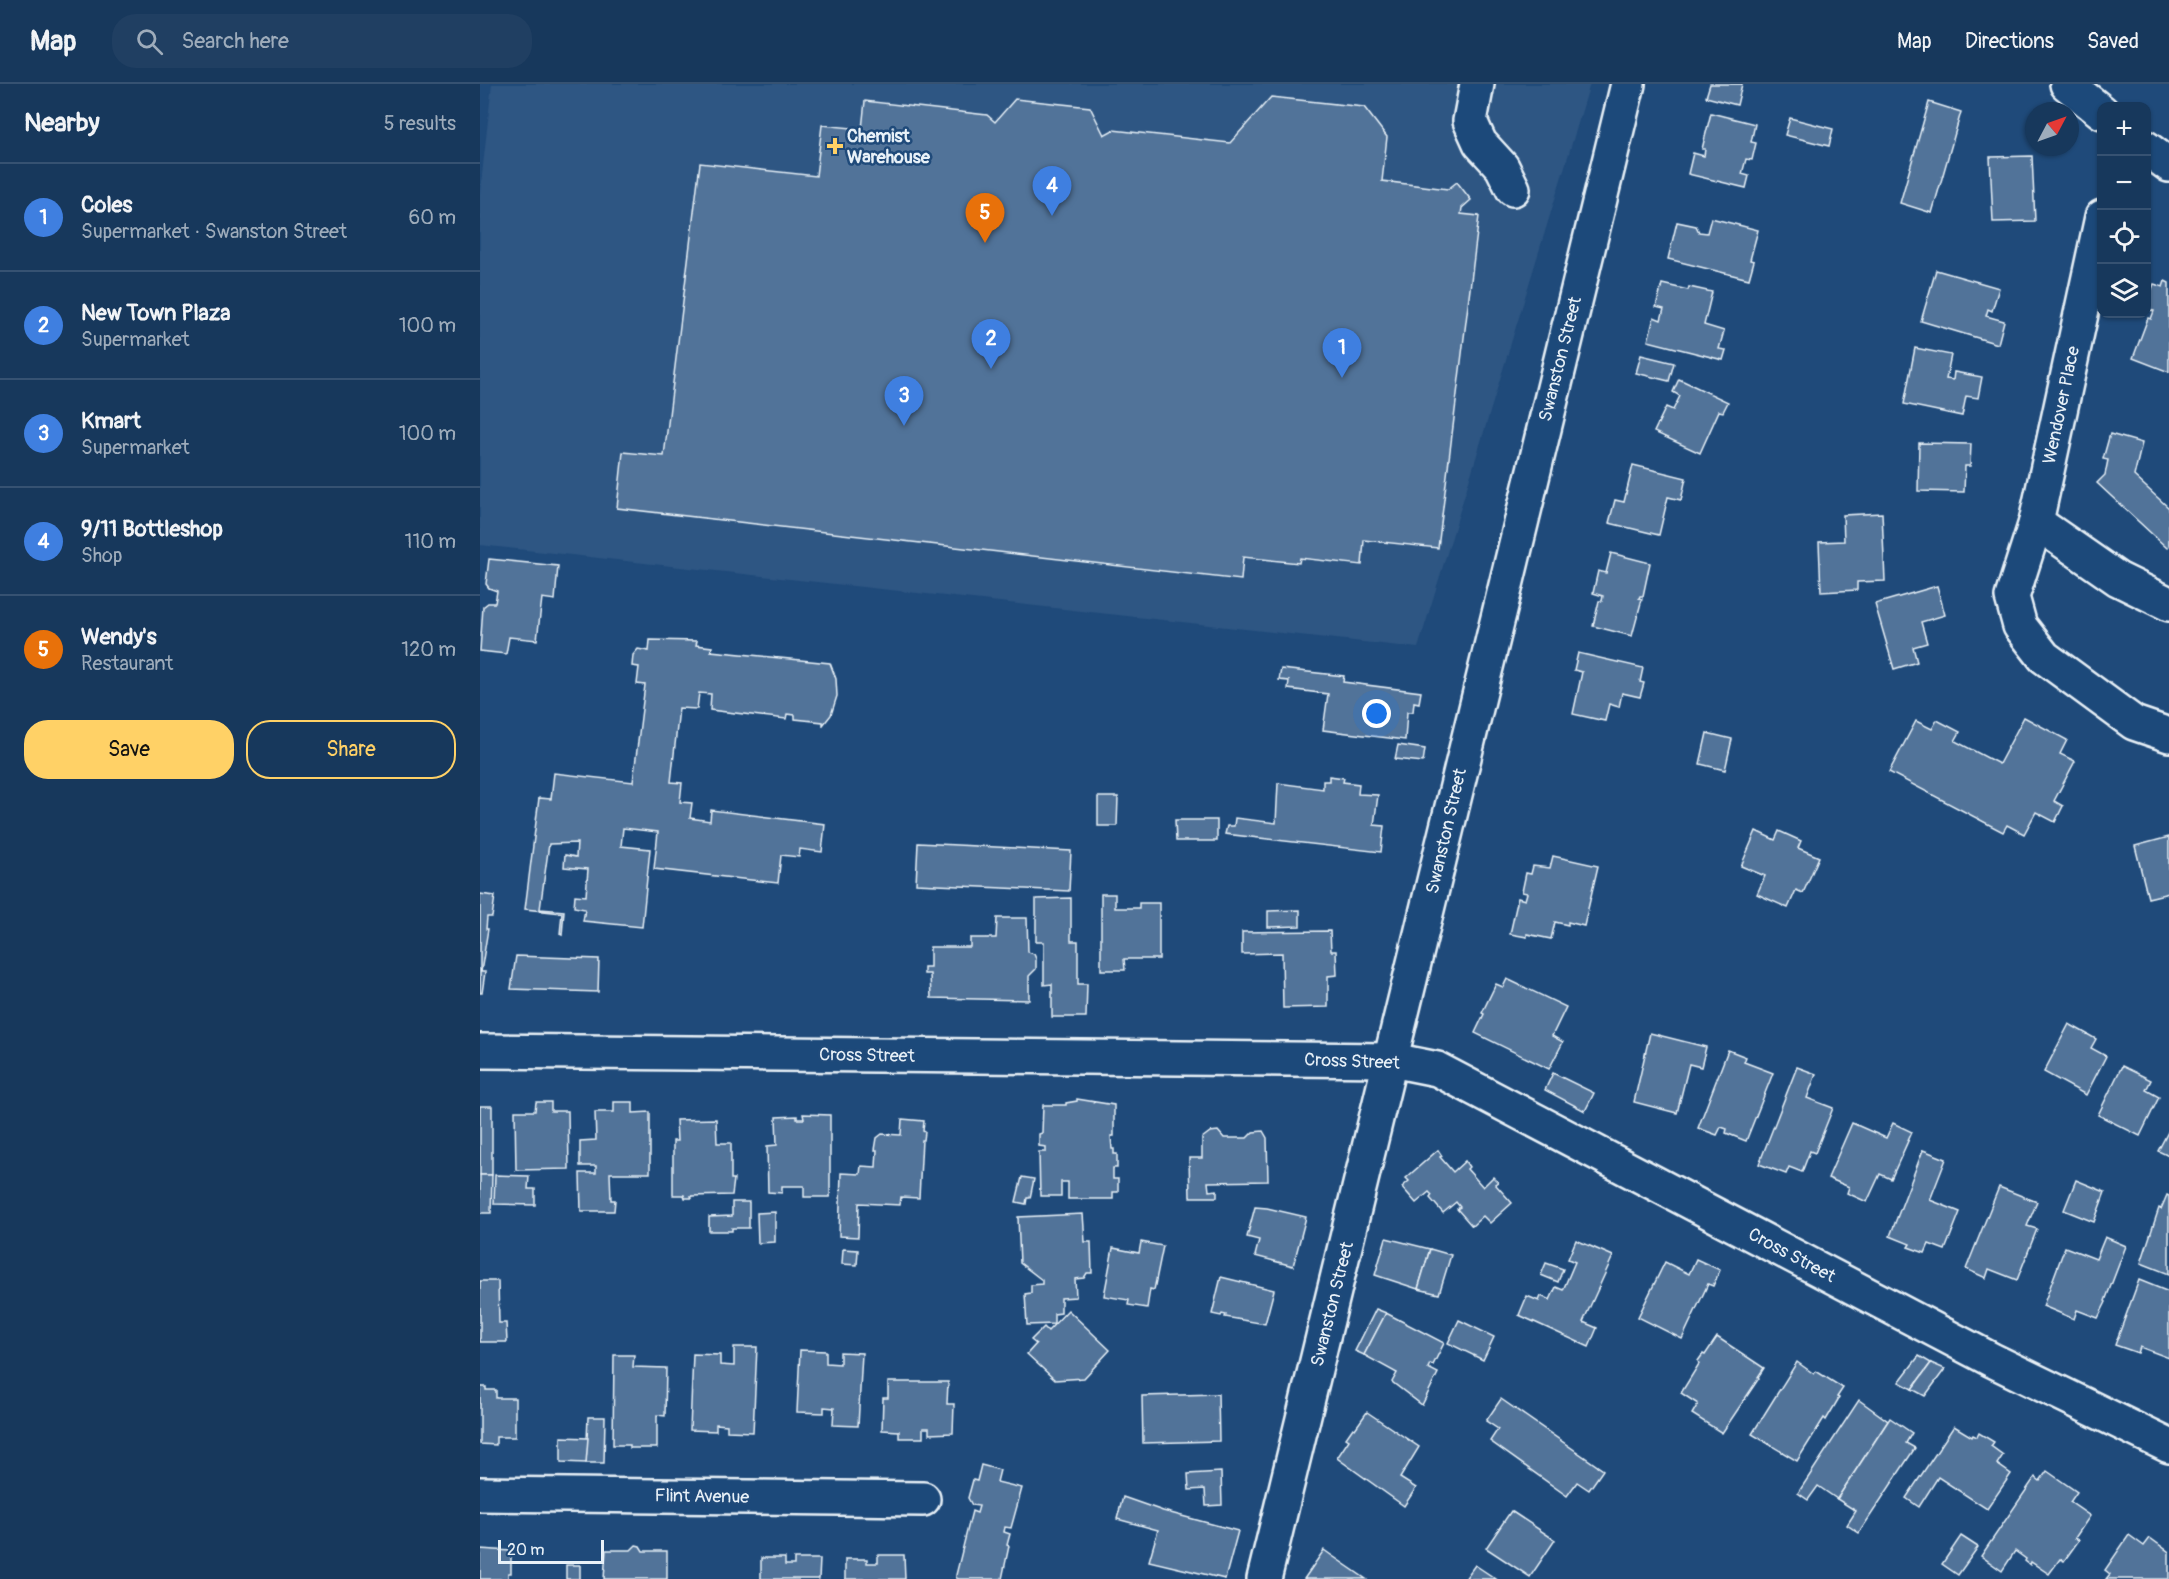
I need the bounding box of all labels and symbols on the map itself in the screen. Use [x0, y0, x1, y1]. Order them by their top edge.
north arrow [2025, 102, 2079, 156]
place label: Chemist Warehouse [847, 125, 931, 169]
marker: Chemist Warehouse [828, 139, 842, 153]
pin: 4 [1032, 166, 1072, 216]
pin: 5 [966, 194, 1004, 243]
street label: Swanston Street [1534, 294, 1587, 424]
pin: 2 [972, 320, 1010, 369]
pin: 1 [1322, 328, 1362, 378]
street label: Wendover Place [2038, 344, 2085, 466]
pin: 3 [884, 376, 924, 426]
your location [1362, 699, 1391, 728]
street label: Swanston Street [1421, 765, 1472, 896]
street label: Cross Street [819, 1043, 916, 1068]
street label: Cross Street [1304, 1048, 1401, 1075]
street label: Cross Street [1744, 1223, 1840, 1288]
street label: Swanston Street [1306, 1239, 1359, 1369]
street label: Flint Avenue [654, 1484, 750, 1509]
scale bar [498, 1537, 604, 1564]

